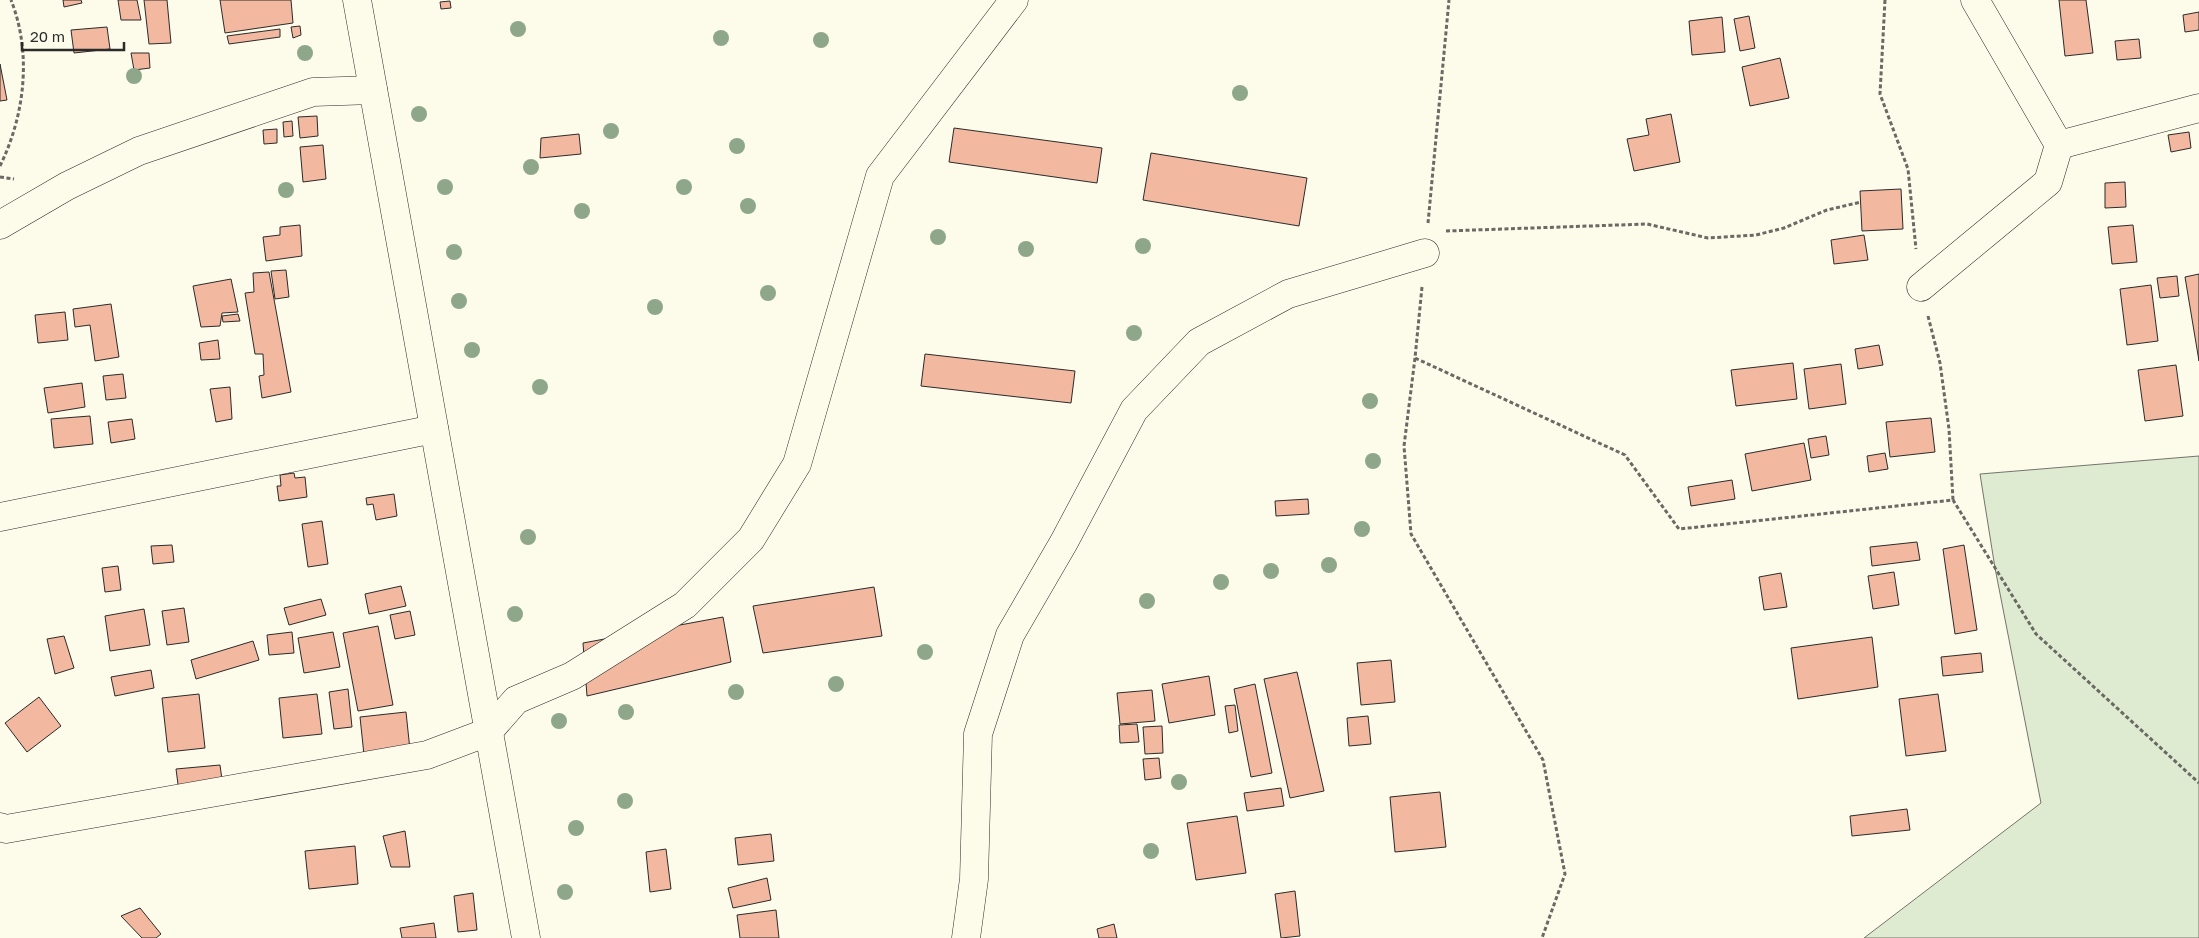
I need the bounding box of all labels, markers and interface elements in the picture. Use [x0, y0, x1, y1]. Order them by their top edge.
scale bar [22, 20, 125, 52]
text: 20 m [30, 27, 65, 45]

